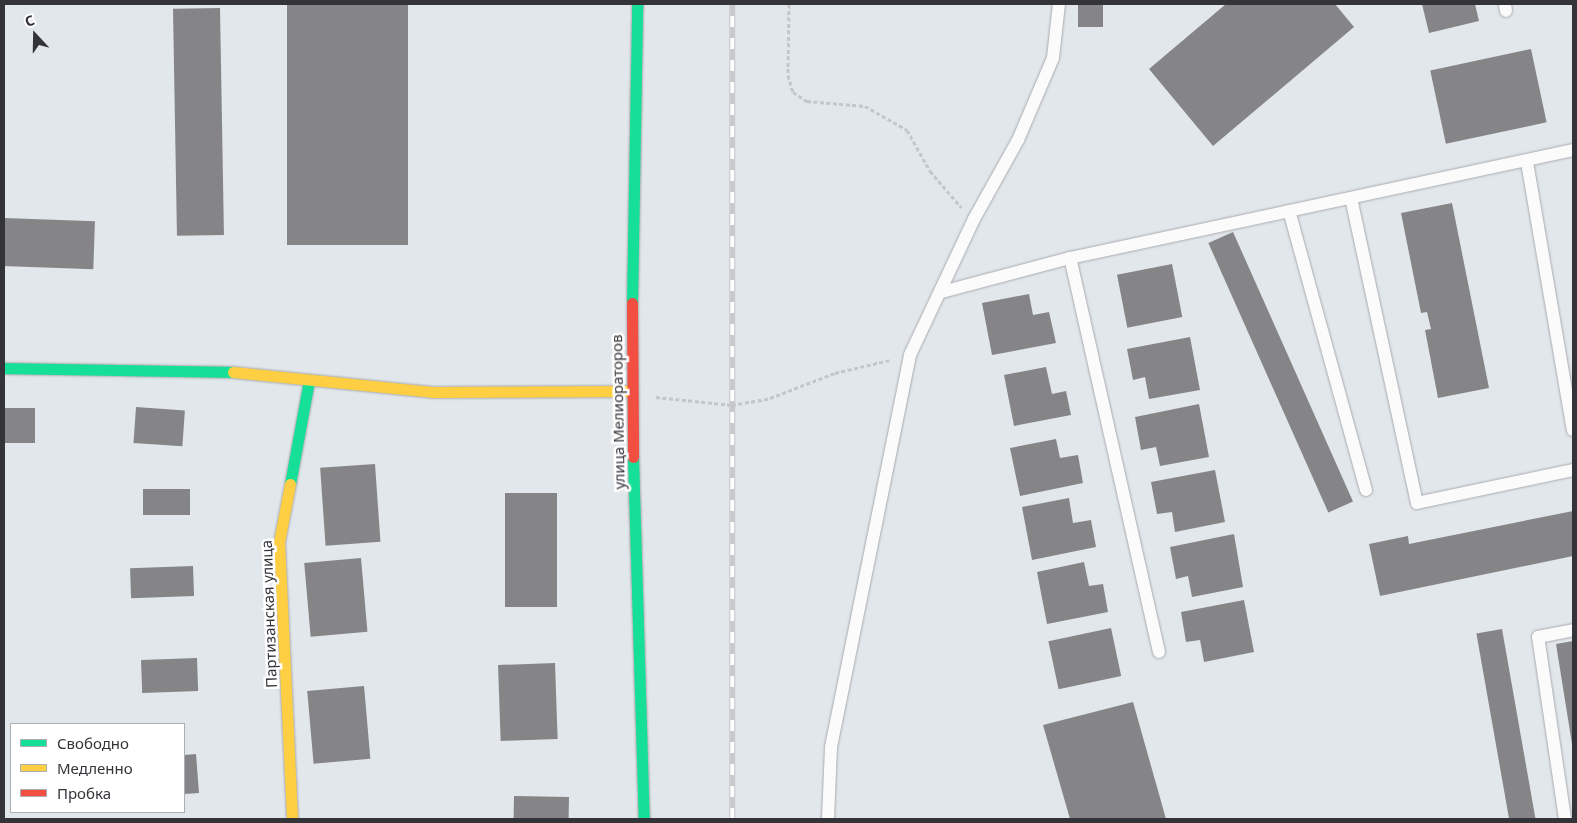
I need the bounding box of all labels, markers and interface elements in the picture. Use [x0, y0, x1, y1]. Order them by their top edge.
north arrow [10, 10, 60, 60]
text: С [22, 10, 37, 31]
street label: улица Мелиораторов [608, 334, 628, 490]
street label: Партизанская улица [257, 540, 281, 688]
legend [10, 723, 185, 813]
text: Свободно [57, 733, 129, 753]
text: Медленно [57, 758, 133, 778]
text: Пробка [57, 783, 111, 803]

